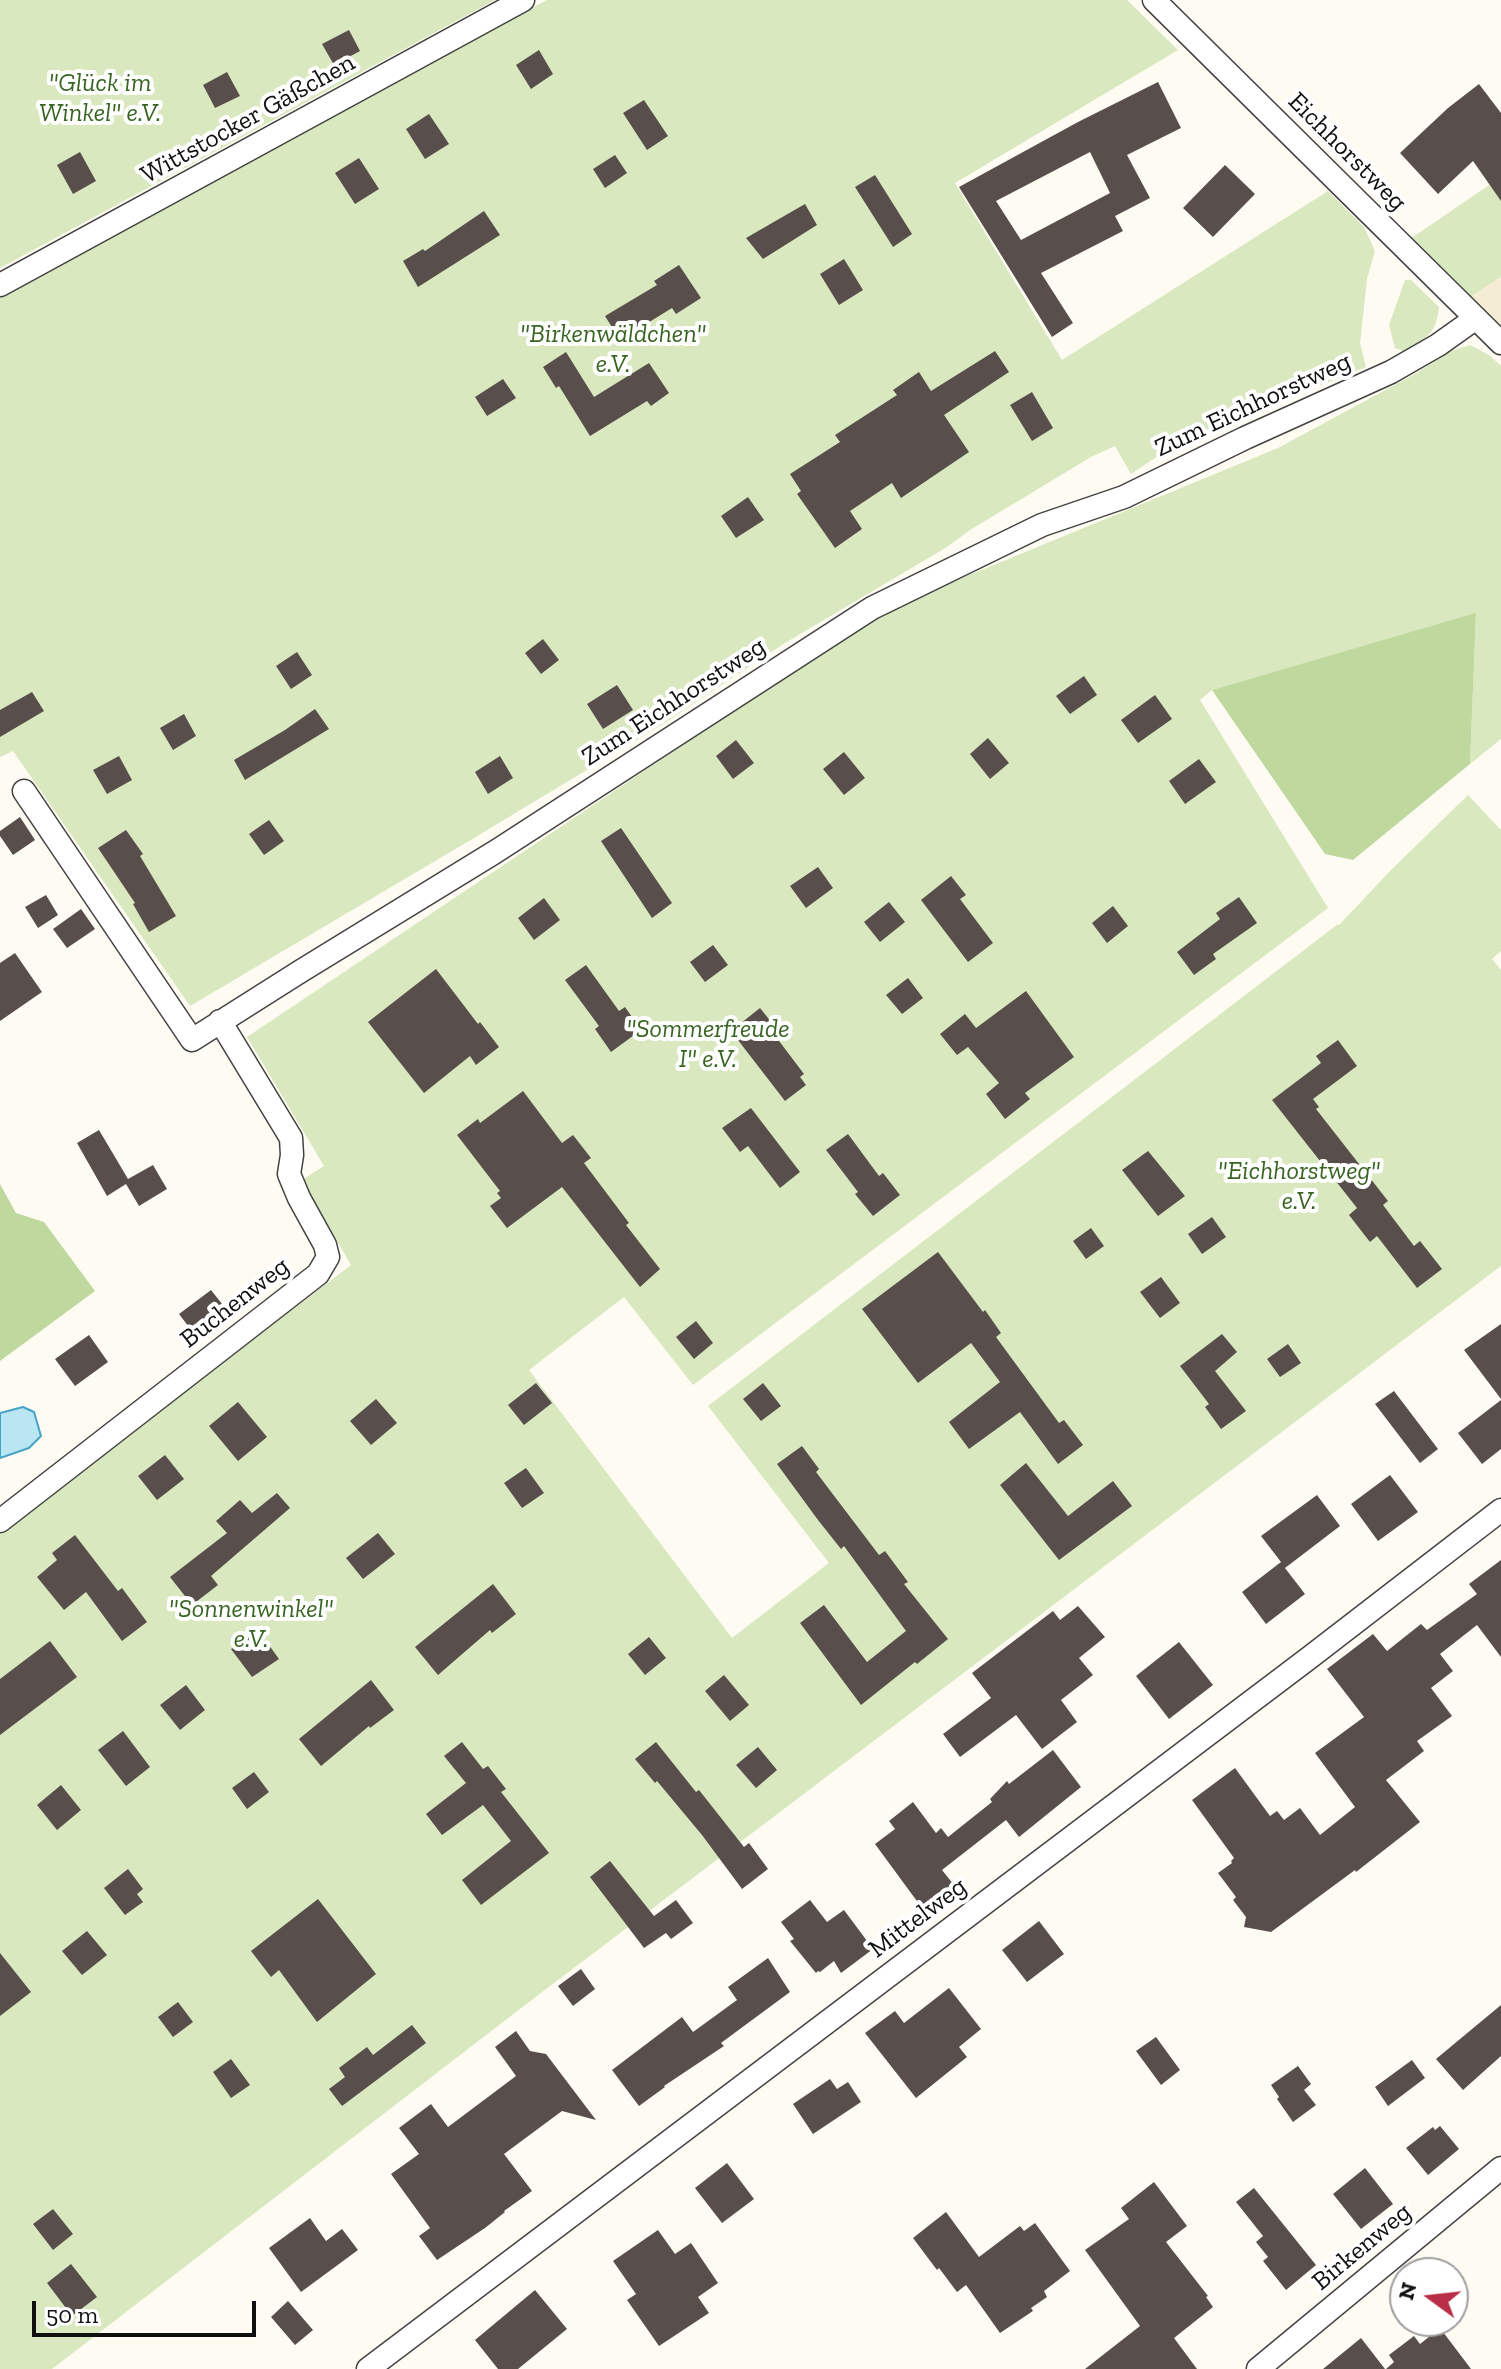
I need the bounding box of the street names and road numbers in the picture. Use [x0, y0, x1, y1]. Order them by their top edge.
street label: Wittstocker Gäßchen [135, 47, 361, 191]
street label: Eichhorstweg [1281, 86, 1413, 218]
street label: Zum Eichhorstweg [1150, 346, 1356, 464]
street label: Zum Eichhorstweg [576, 631, 772, 773]
street label: Buchenweg [174, 1251, 296, 1355]
street label: Mittelweg [863, 1871, 973, 1965]
street label: Birkenweg [1306, 2197, 1418, 2297]

